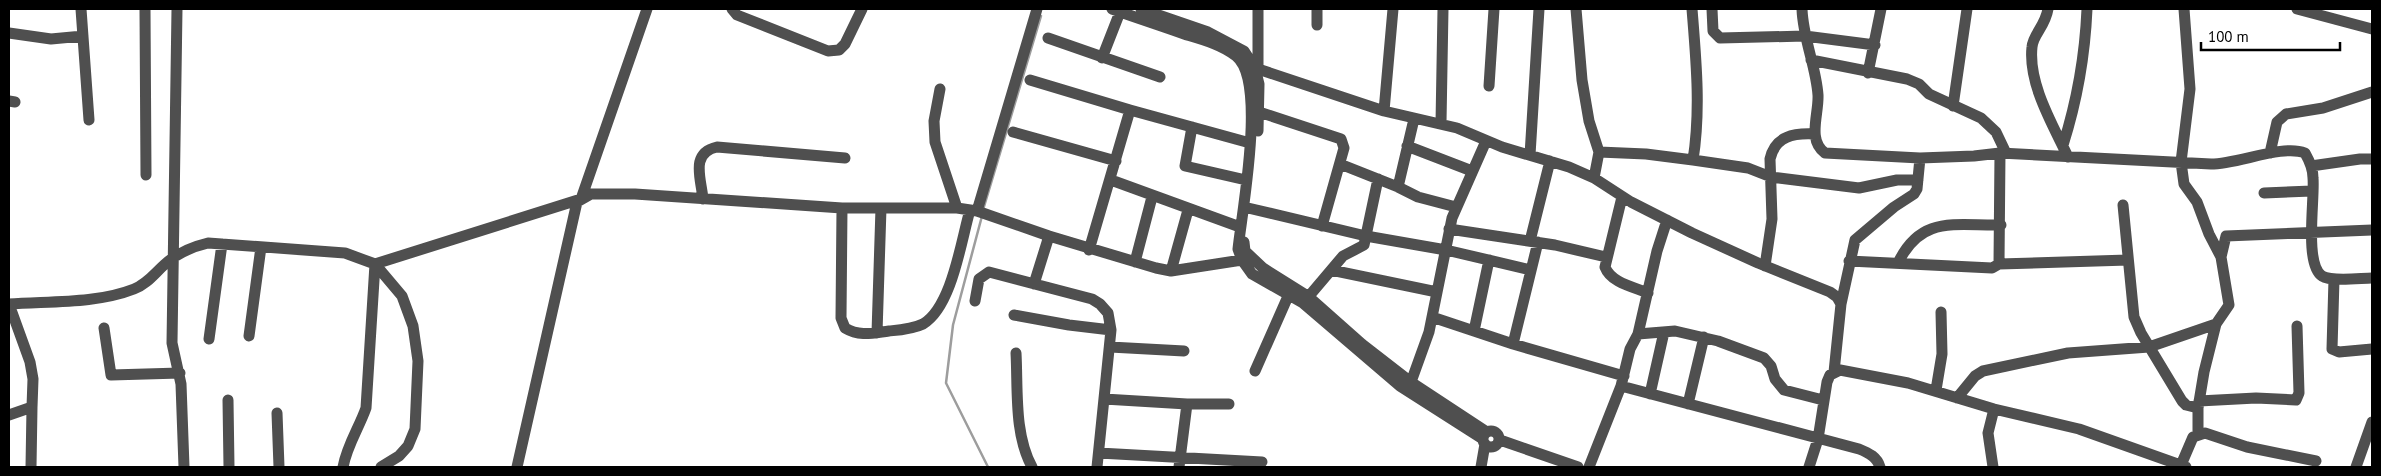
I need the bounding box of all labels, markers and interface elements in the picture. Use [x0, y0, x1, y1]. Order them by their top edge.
scale bar [2201, 20, 2340, 52]
text: 100 m [2208, 27, 2249, 46]

